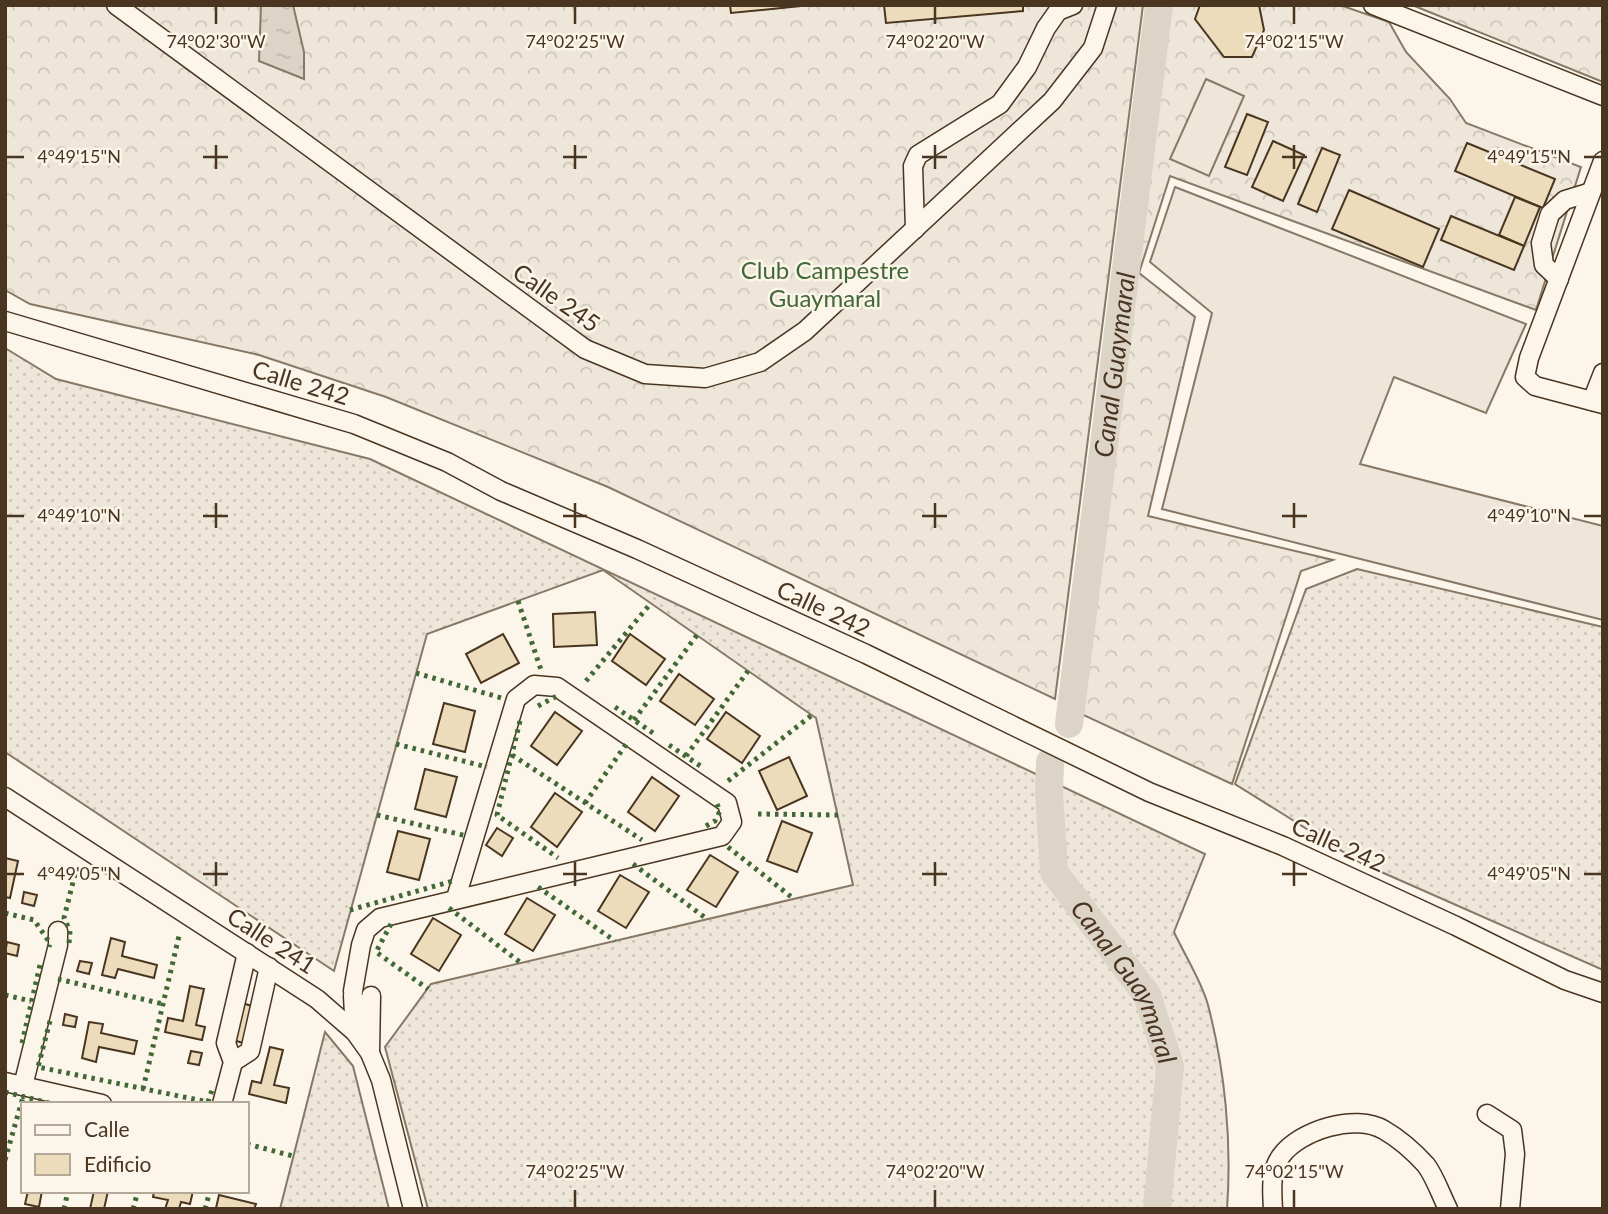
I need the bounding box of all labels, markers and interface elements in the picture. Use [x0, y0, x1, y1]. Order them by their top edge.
text: 74°02'30"W [166, 30, 266, 52]
text: 74°02'25"W [525, 30, 625, 52]
text: 74°02'20"W [885, 30, 985, 52]
text: 74°02'15"W [1244, 30, 1344, 52]
text: 4°49'15"N [37, 145, 121, 167]
text: 4°49'15"N [1487, 145, 1571, 167]
park label: Club Campestre Guaymaral [741, 255, 909, 312]
street label: Calle 245 [508, 256, 606, 338]
water label: Canal Guaymaral [1087, 270, 1141, 459]
street label: Calle 242 [249, 354, 353, 410]
text: 4°49'10"N [37, 504, 121, 526]
text: 4°49'10"N [1487, 504, 1571, 526]
street label: Calle 242 [773, 574, 875, 642]
street label: Calle 242 [1287, 810, 1391, 878]
text: 4°49'05"N [37, 862, 121, 884]
text: 4°49'05"N [1487, 862, 1571, 884]
water label: Canal Guaymaral [1064, 893, 1184, 1067]
street label: Calle 241 [222, 901, 322, 979]
legend [21, 1102, 248, 1193]
text: Calle [84, 1116, 129, 1141]
text: Edificio [84, 1151, 152, 1176]
text: 74°02'25"W [525, 1160, 625, 1182]
text: 74°02'20"W [885, 1160, 985, 1182]
text: 74°02'15"W [1244, 1160, 1344, 1182]

